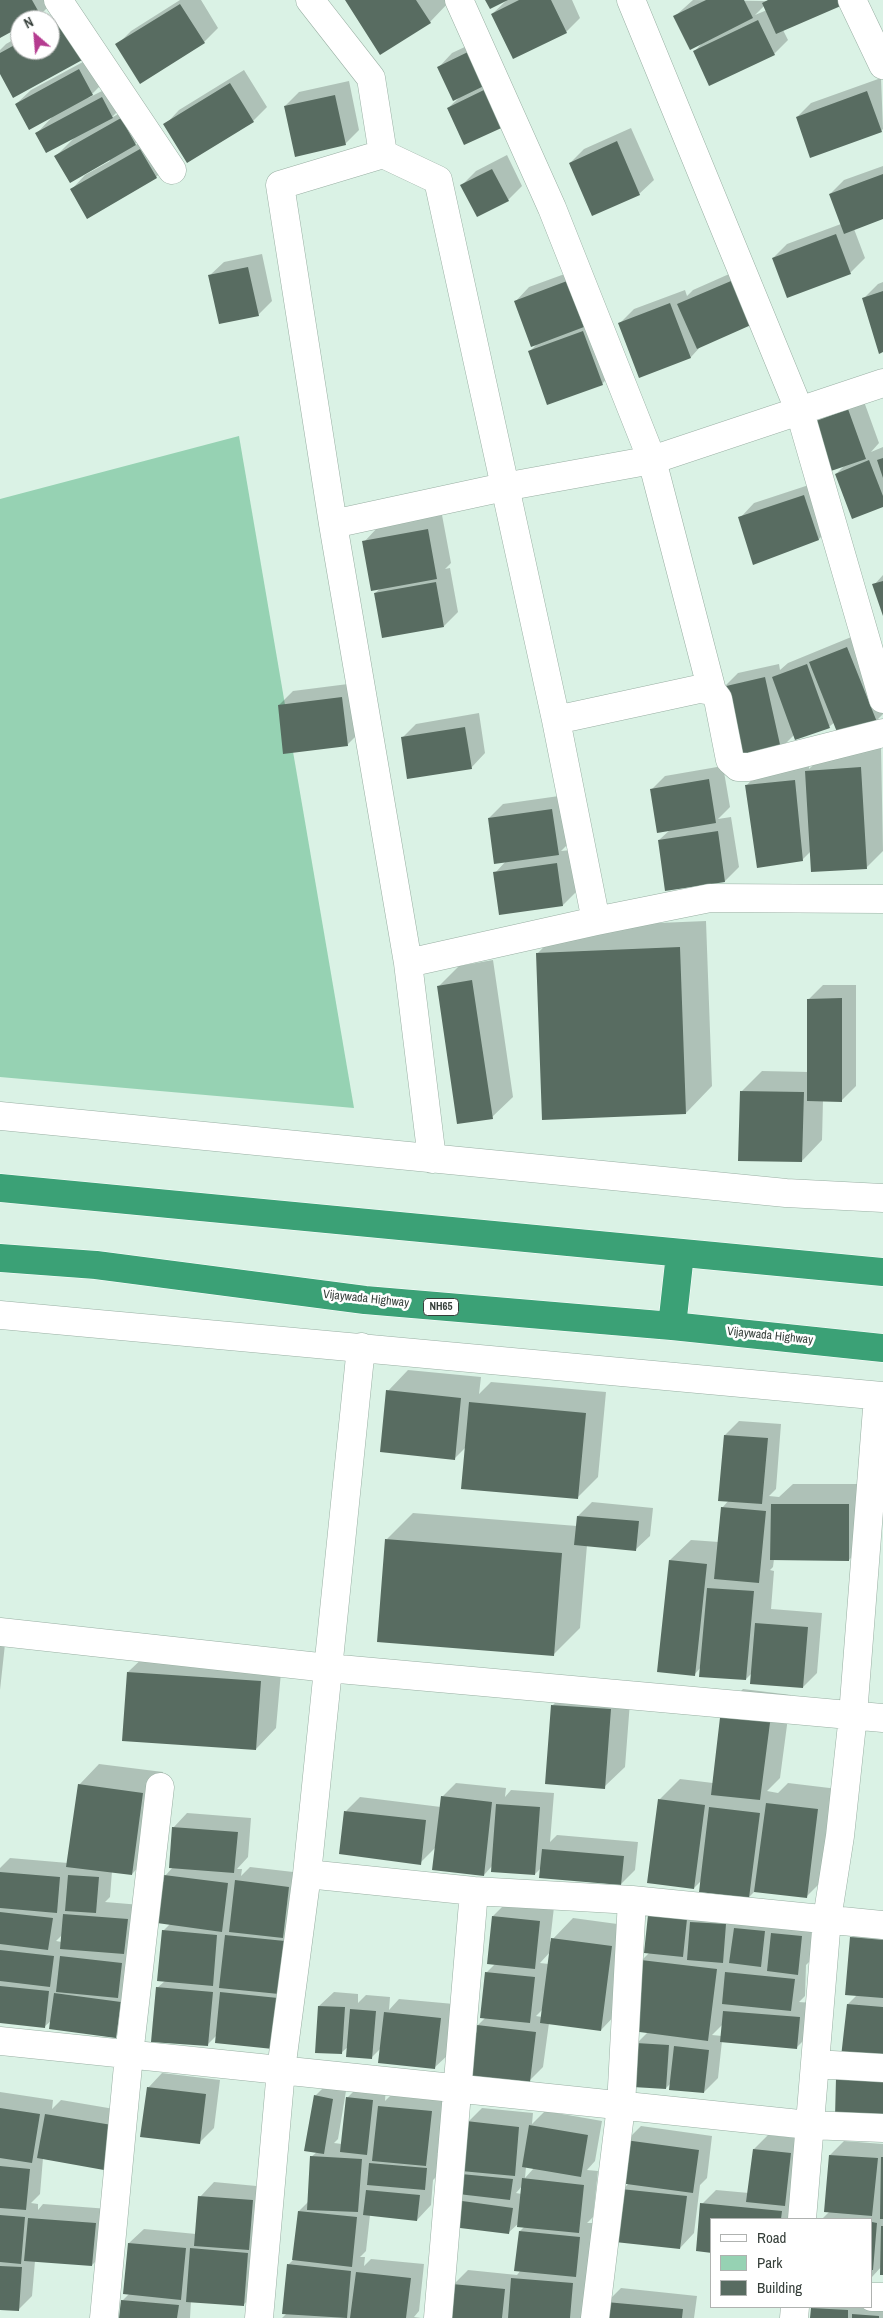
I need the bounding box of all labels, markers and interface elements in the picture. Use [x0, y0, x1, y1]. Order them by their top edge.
north arrow [10, 10, 60, 60]
text: N [21, 13, 36, 32]
street label: Vijaywada Highway [322, 1287, 410, 1311]
road number: NH65 [424, 1298, 458, 1315]
street label: Vijaywada Highway [726, 1324, 814, 1348]
legend [710, 2218, 873, 2308]
text: Road [757, 2227, 786, 2248]
text: Park [757, 2252, 782, 2273]
text: Building [757, 2277, 802, 2298]

